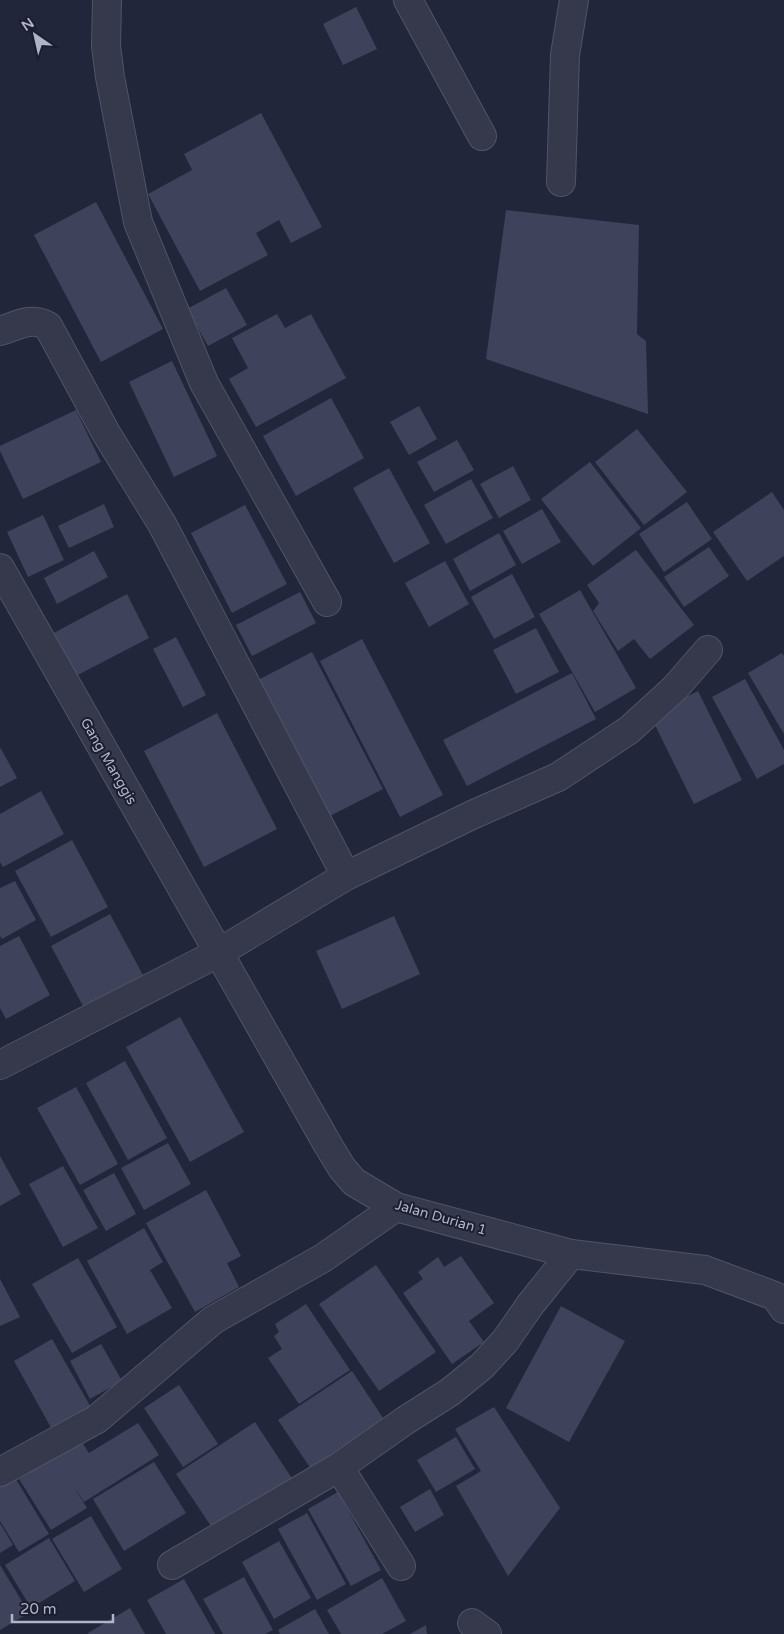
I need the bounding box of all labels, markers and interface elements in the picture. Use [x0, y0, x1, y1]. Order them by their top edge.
north arrow [10, 10, 60, 60]
text: N [19, 14, 37, 35]
street label: Gang Manggis [77, 715, 140, 808]
street label: Jalan Durian 1 [393, 1196, 489, 1239]
scale bar [12, 1592, 114, 1624]
text: 20 m [20, 1600, 57, 1618]

